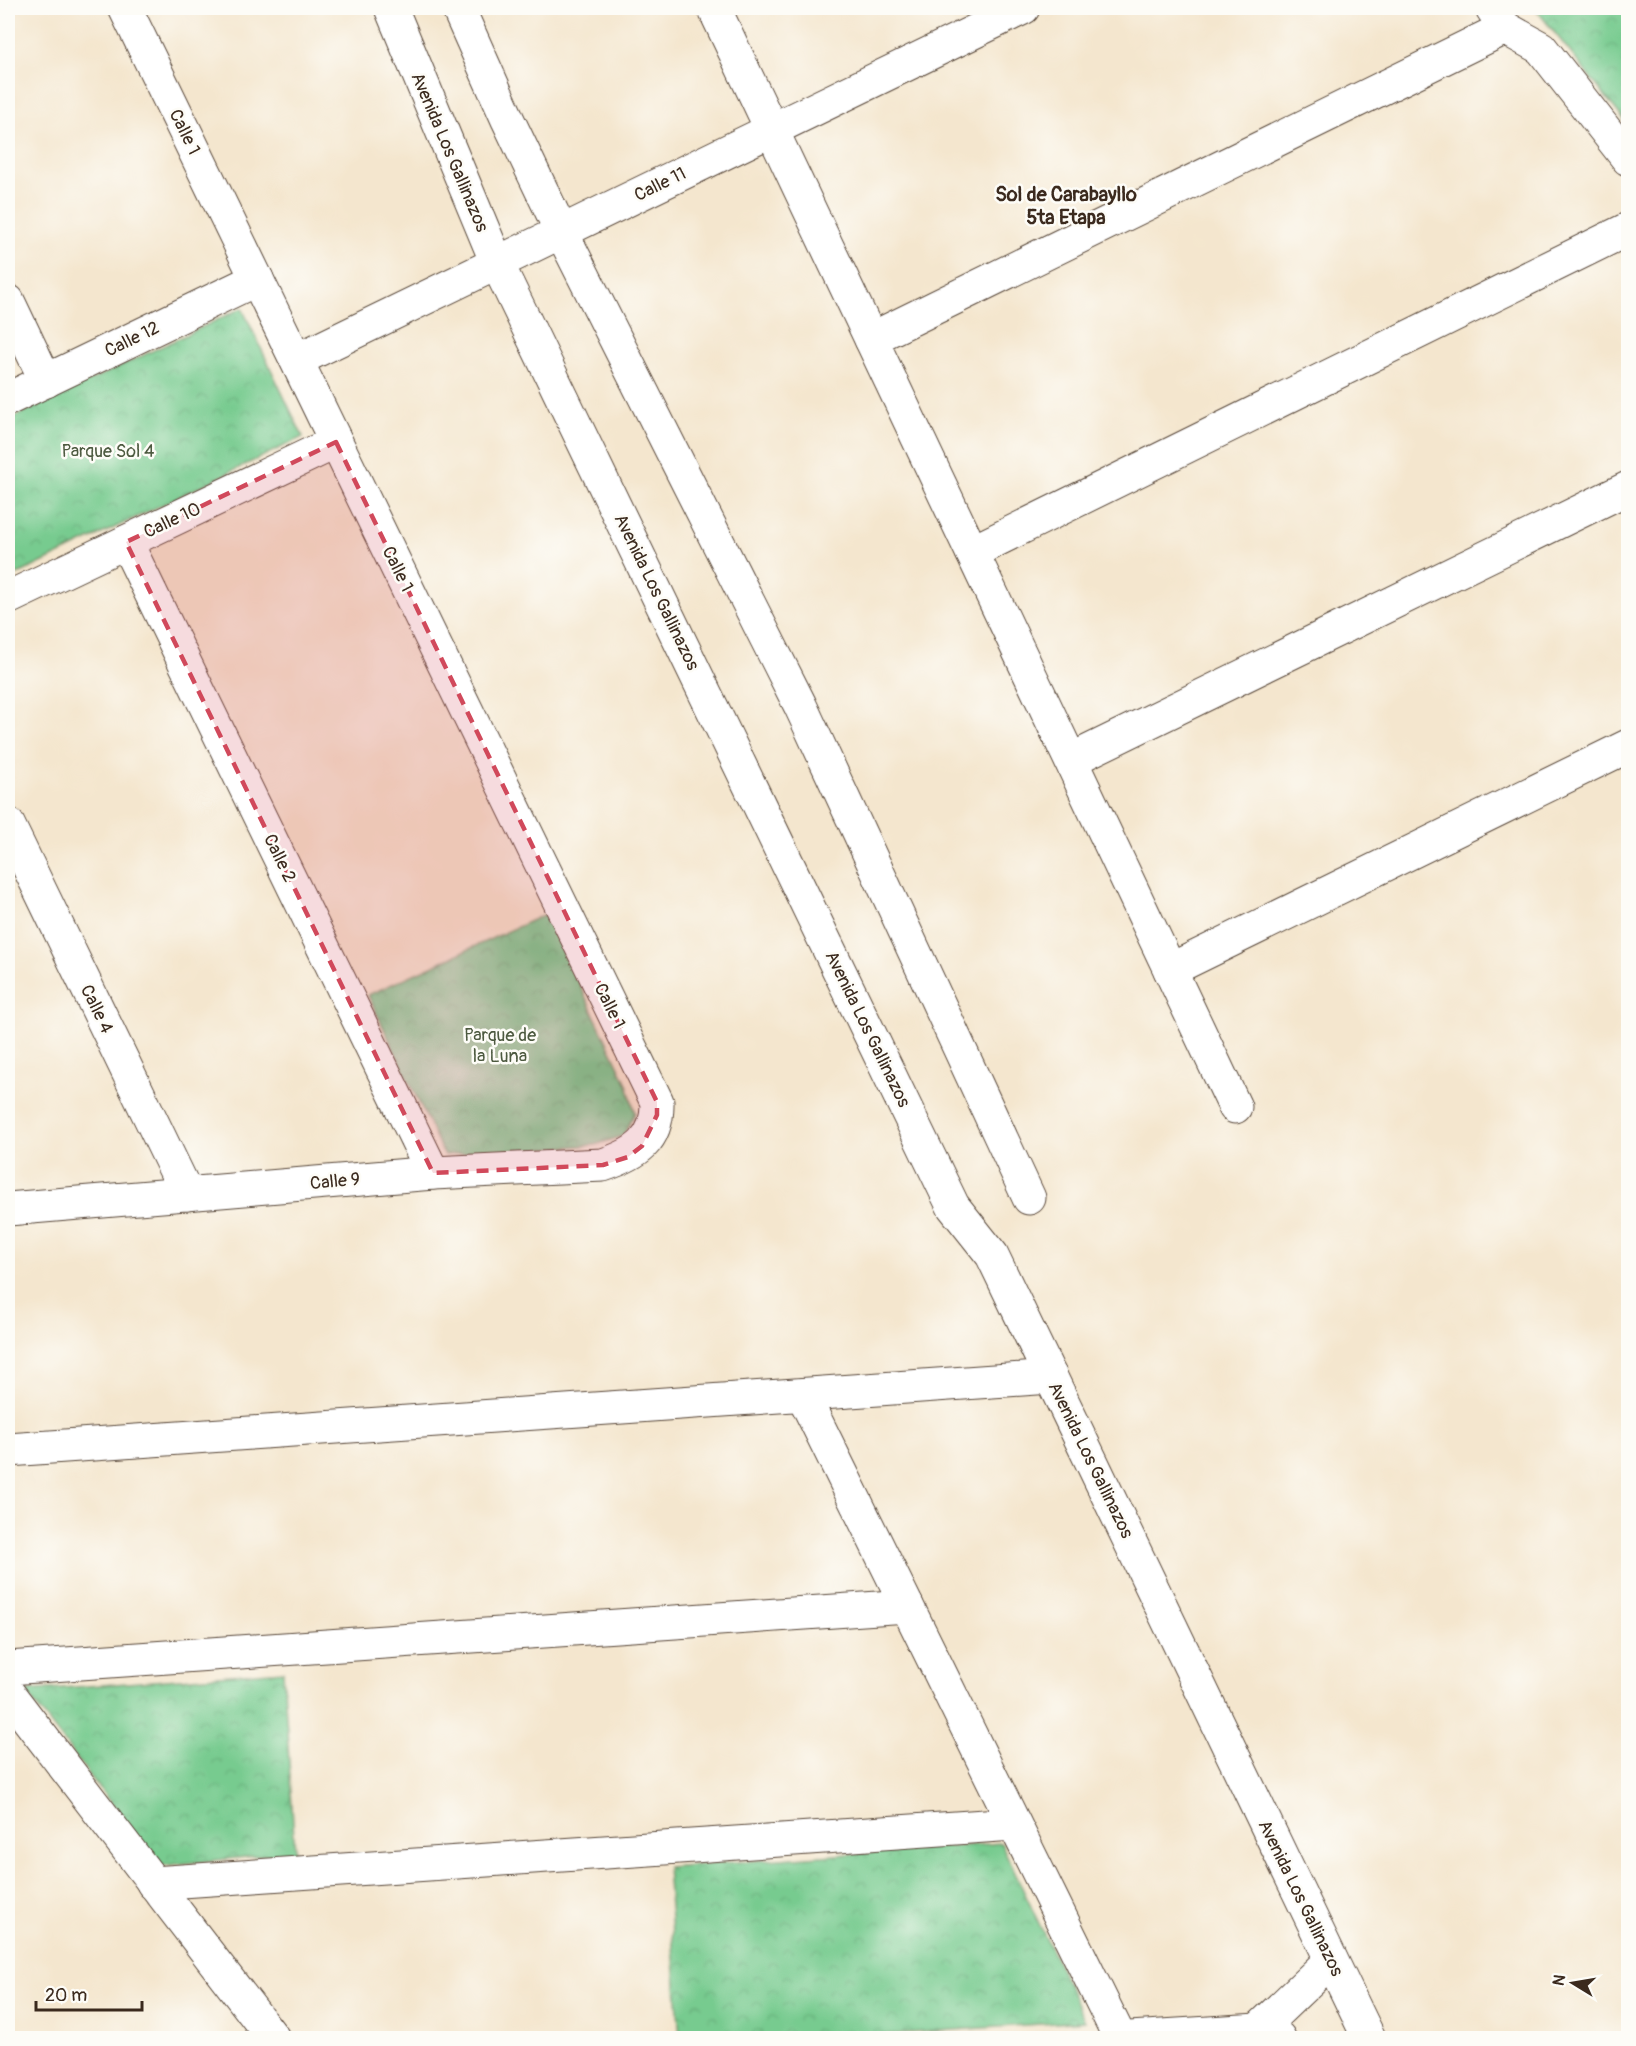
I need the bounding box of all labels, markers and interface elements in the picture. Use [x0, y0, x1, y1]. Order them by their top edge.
street label: Avenida Los Gallinazos [406, 69, 494, 235]
street label: Calle 1 [164, 106, 205, 159]
street label: Calle 11 [631, 162, 690, 207]
district label: Sol de Carabayllo 5ta Etapa [995, 182, 1137, 230]
street label: Calle 12 [101, 316, 163, 362]
park label: Parque Sol 4 [61, 440, 155, 463]
street label: Calle 10 [140, 497, 204, 544]
street label: Avenida Los Gallinazos [609, 510, 704, 674]
street label: Calle 1 [377, 543, 418, 596]
street label: Calle 2 [258, 830, 301, 886]
street label: Avenida Los Gallinazos [820, 947, 915, 1111]
street label: Calle 1 [589, 980, 630, 1033]
street label: Calle 4 [75, 981, 118, 1038]
park label: Parque de la Luna [464, 1024, 536, 1068]
street label: Calle 9 [309, 1168, 361, 1195]
street label: Avenida Los Gallinazos [1043, 1378, 1138, 1542]
street label: Avenida Los Gallinazos [1253, 1816, 1348, 1980]
north arrow [1543, 1953, 1603, 2013]
text: N [1548, 1973, 1570, 1988]
scale bar [36, 1974, 142, 2012]
text: 20 m [45, 1984, 87, 2007]

